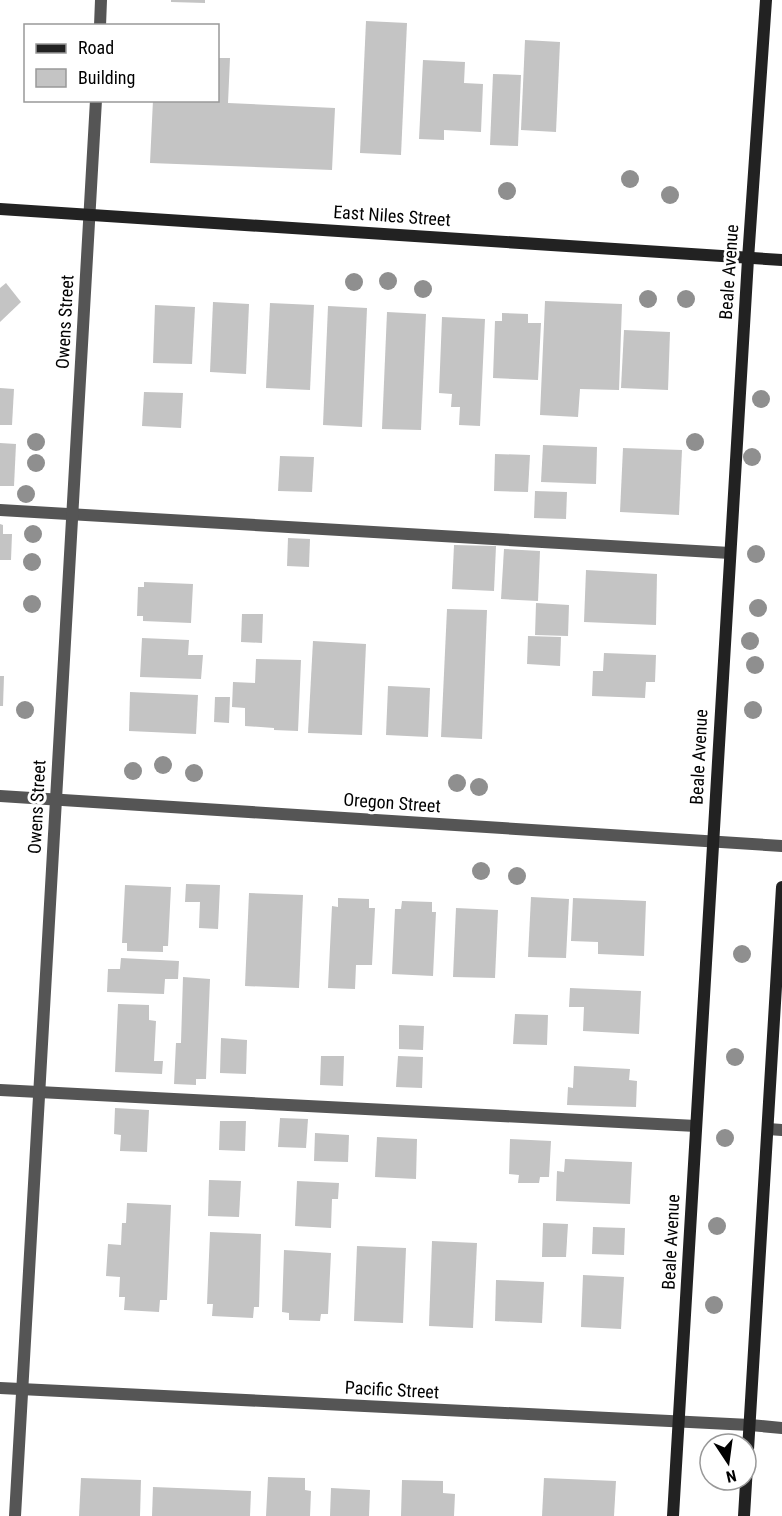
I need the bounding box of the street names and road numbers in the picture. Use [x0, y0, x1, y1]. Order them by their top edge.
street label: East Niles Street [333, 201, 451, 230]
street label: Beale Avenue [715, 224, 742, 320]
street label: Owens Street [52, 274, 77, 370]
street label: Beale Avenue [686, 709, 711, 805]
street label: Owens Street [24, 759, 49, 855]
street label: Oregon Street [343, 789, 441, 816]
street label: Beale Avenue [658, 1194, 683, 1290]
street label: Pacific Street [344, 1377, 440, 1402]

